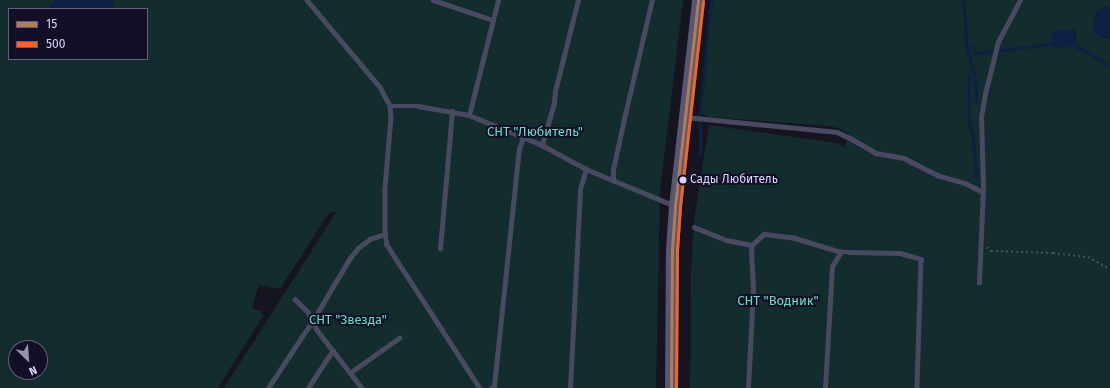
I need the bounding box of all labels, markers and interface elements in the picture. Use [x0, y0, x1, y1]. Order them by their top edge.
legend [8, 8, 148, 60]
text: 15 [46, 17, 57, 31]
text: 500 [46, 37, 65, 51]
park label: СНТ "Любитель" [487, 124, 583, 140]
place label: Сады Любитель [690, 173, 778, 187]
marker: Сады Любитель [678, 175, 688, 185]
park label: СНТ "Водник" [737, 293, 819, 309]
park label: СНТ "Звезда" [309, 312, 387, 328]
north arrow [8, 340, 48, 380]
text: N [27, 363, 39, 378]

